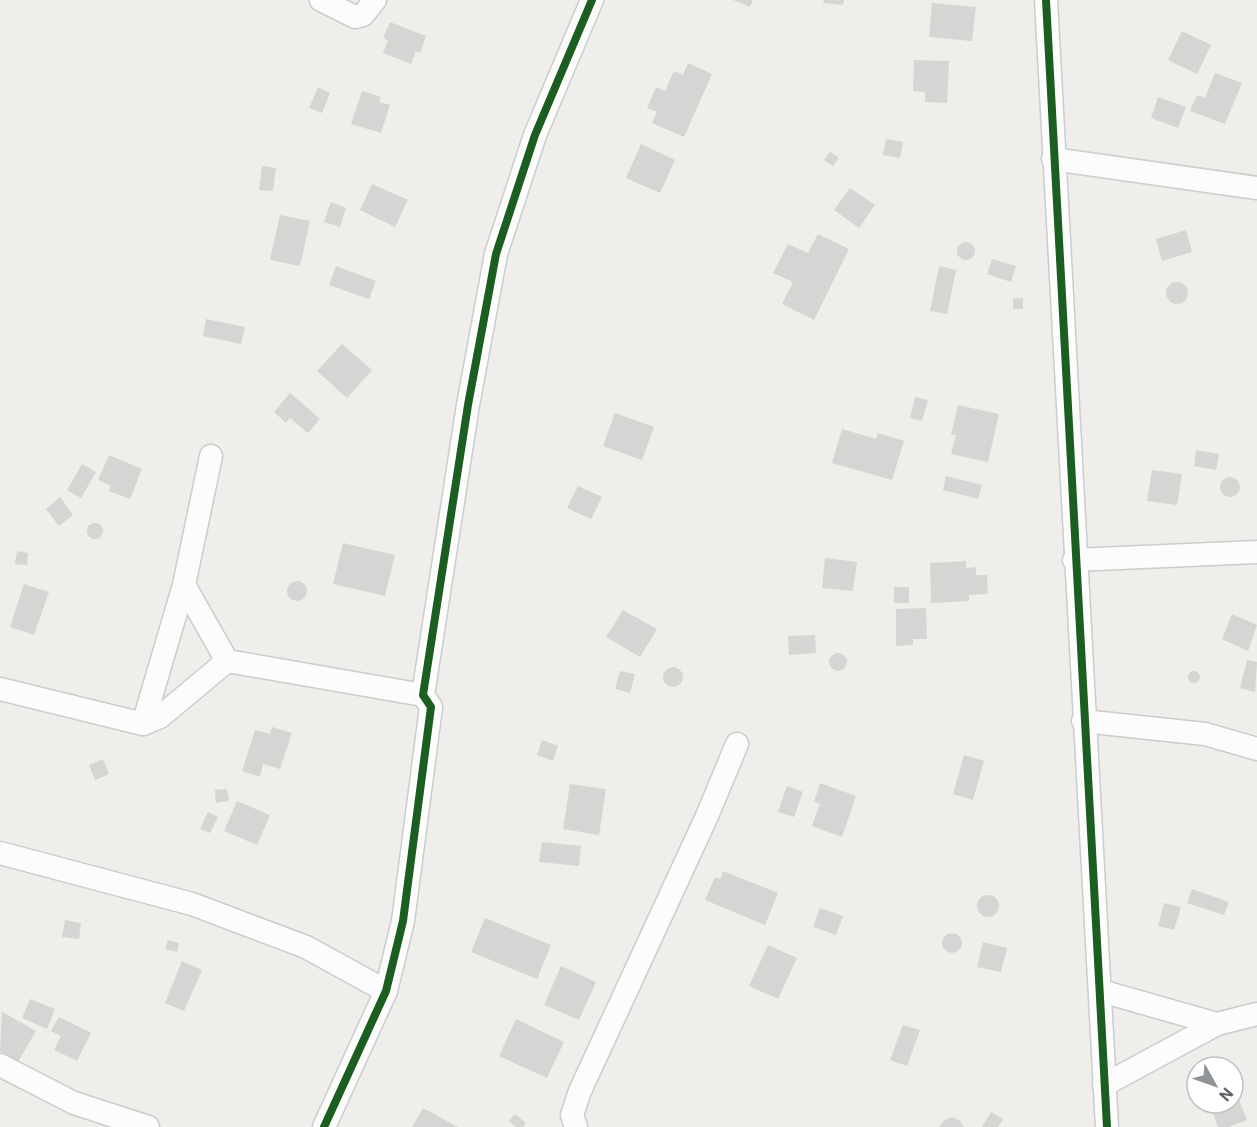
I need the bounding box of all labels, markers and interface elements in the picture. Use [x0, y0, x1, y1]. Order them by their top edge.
north arrow [1185, 1055, 1245, 1115]
text: N [1215, 1084, 1237, 1105]

